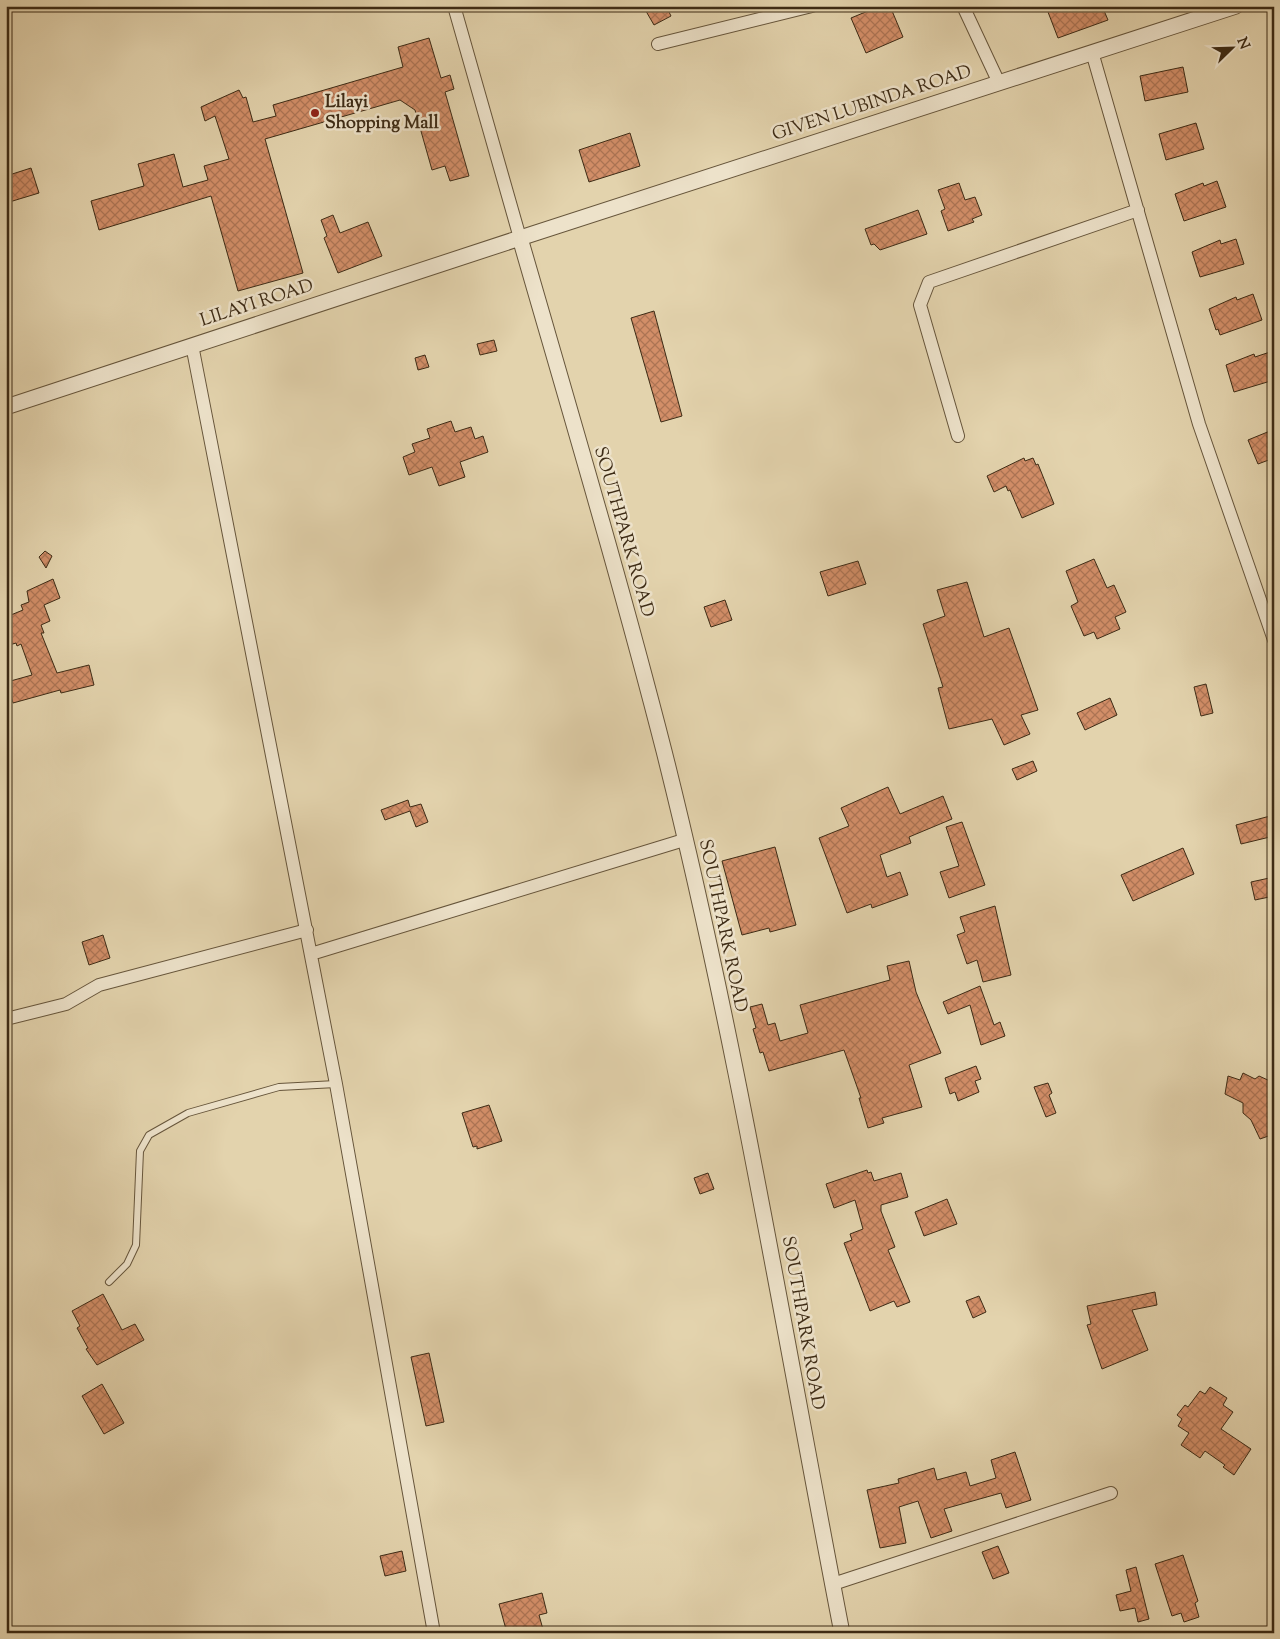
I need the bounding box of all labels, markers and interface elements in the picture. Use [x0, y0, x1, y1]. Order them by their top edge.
north arrow [1208, 22, 1258, 72]
text: N [1231, 35, 1254, 53]
street label: GIVEN LUBINDA ROAD [769, 59, 975, 149]
place label: Lilayi Shopping Mall [325, 90, 440, 137]
marker: Lilayi Shopping Mall [309, 107, 321, 119]
street label: LILAYI ROAD [197, 273, 317, 335]
street label: SOUTHPARK ROAD [586, 444, 660, 620]
street label: SOUTHPARK ROAD [691, 837, 753, 1015]
street label: SOUTHPARK ROAD [774, 1234, 830, 1412]

